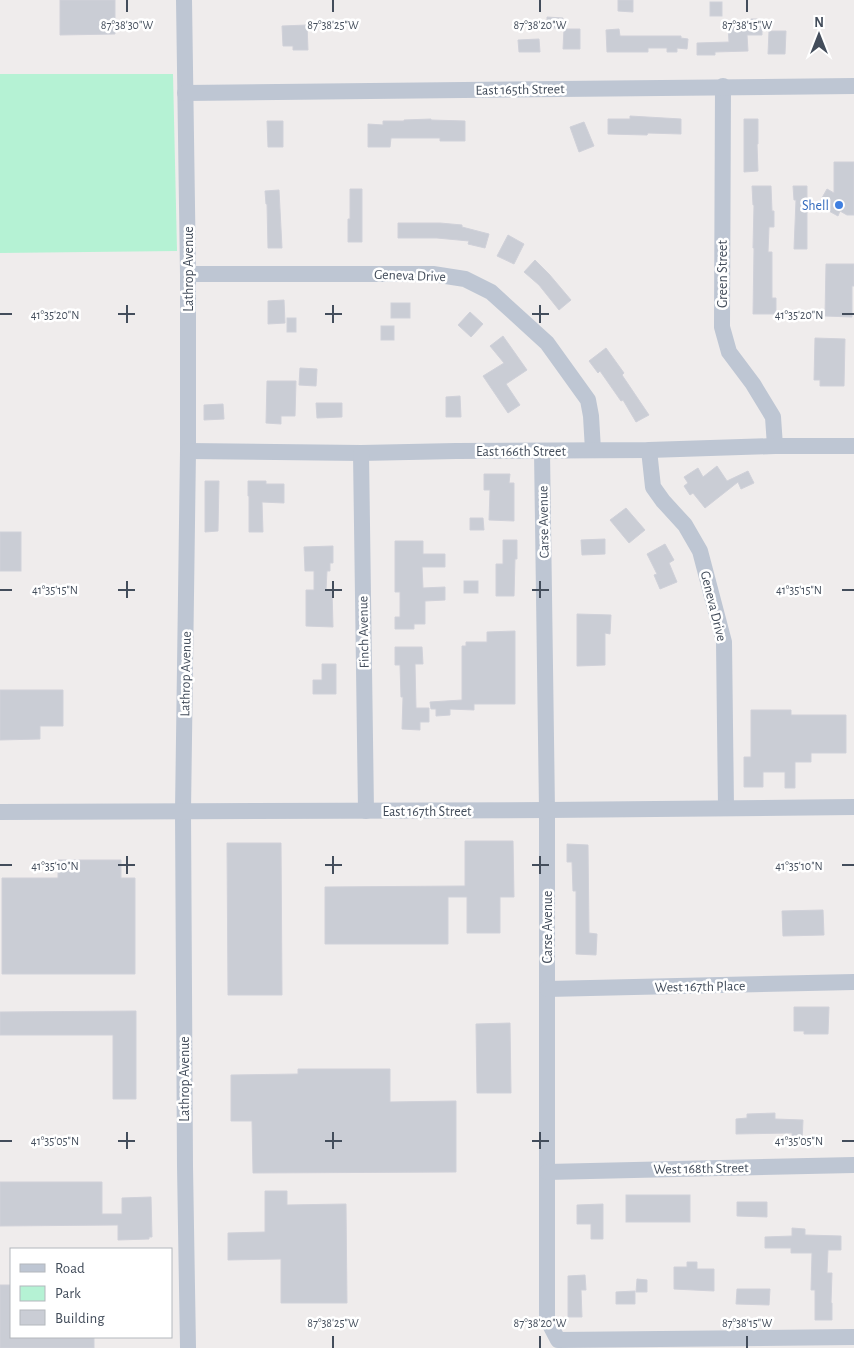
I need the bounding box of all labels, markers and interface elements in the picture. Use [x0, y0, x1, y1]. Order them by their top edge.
north arrow [794, 10, 844, 60]
text: N [814, 16, 824, 30]
text: 87°38'30"W [101, 19, 153, 31]
text: 87°38'25"W [307, 19, 359, 31]
text: 87°38'20"W [514, 19, 567, 31]
text: 87°38'15"W [722, 19, 772, 31]
street label: East 165th Street [475, 82, 565, 98]
place label: Shell [802, 199, 829, 213]
marker: Shell [833, 199, 845, 211]
street label: Lathrop Avenue [182, 226, 196, 312]
street label: Green Street [716, 239, 730, 308]
street label: Geneva Drive [374, 268, 446, 284]
text: 41°35'20"N [31, 309, 79, 321]
text: 41°35'20"N [775, 309, 823, 321]
street label: East 166th Street [476, 445, 566, 459]
street label: Carse Avenue [536, 485, 552, 559]
street label: Geneva Drive [698, 570, 729, 643]
text: 41°35'15"N [32, 584, 78, 596]
text: 41°35'15"N [776, 584, 822, 596]
street label: Finch Avenue [356, 596, 372, 668]
street label: Lathrop Avenue [178, 631, 194, 717]
street label: East 167th Street [382, 805, 472, 819]
text: 41°35'10"N [31, 860, 79, 872]
text: 41°35'10"N [775, 860, 823, 872]
street label: Carse Avenue [541, 891, 555, 963]
street label: West 167th Place [655, 979, 745, 995]
street label: Lathrop Avenue [178, 1036, 192, 1122]
text: 41°35'05"N [31, 1135, 79, 1147]
text: 41°35'05"N [775, 1135, 823, 1147]
street label: West 168th Street [653, 1161, 749, 1177]
legend [10, 1248, 172, 1338]
text: Road [55, 1261, 85, 1276]
text: Park [55, 1286, 81, 1301]
text: Building [55, 1311, 105, 1326]
text: 87°38'25"W [307, 1317, 359, 1329]
text: 87°38'20"W [514, 1317, 567, 1329]
text: 87°38'15"W [722, 1317, 772, 1329]

